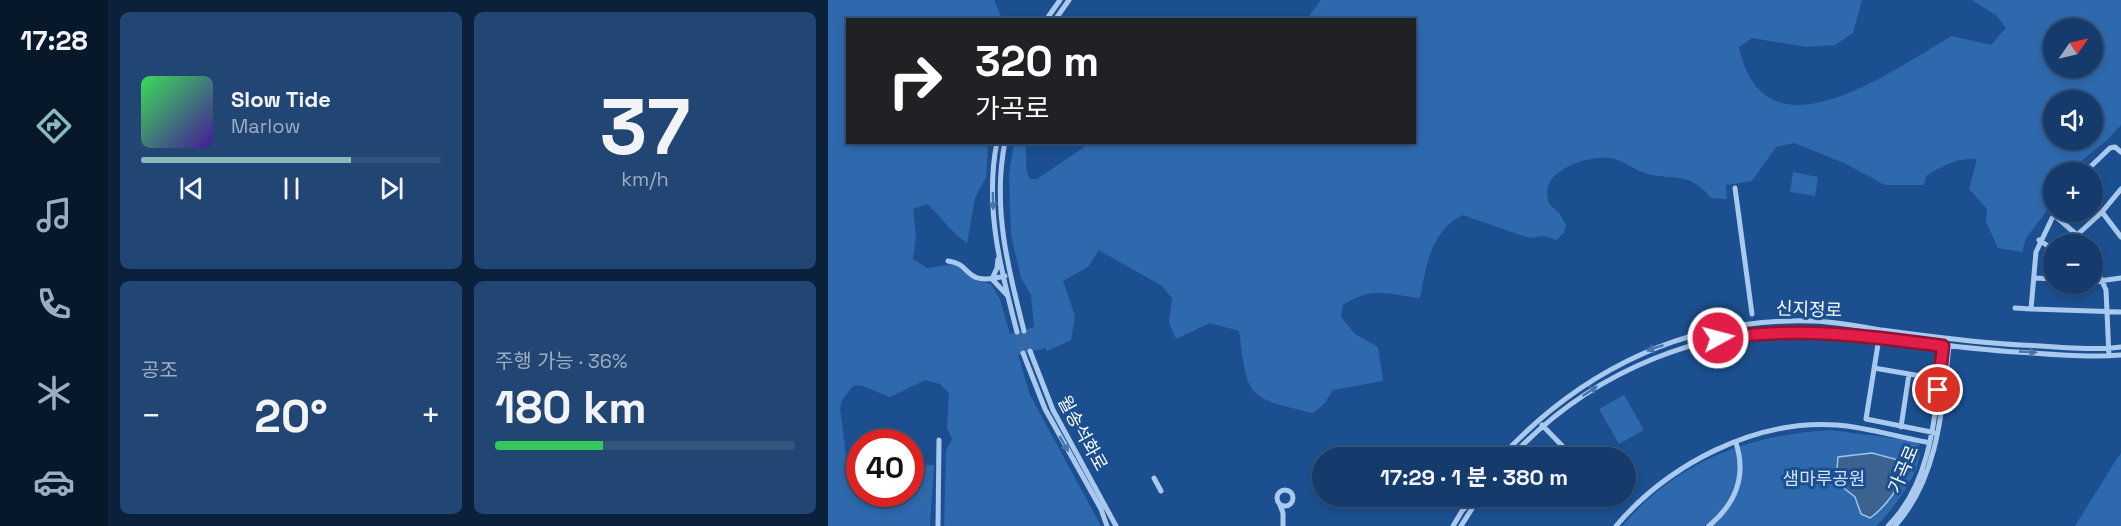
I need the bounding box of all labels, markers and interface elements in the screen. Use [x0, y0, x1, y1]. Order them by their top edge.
north arrow [2043, 18, 2103, 78]
map controls [2043, 18, 2103, 294]
text: 17:28 [20, 23, 88, 58]
text: 320 m [975, 35, 1099, 88]
icon: right [876, 42, 954, 120]
text: 37 [600, 77, 690, 177]
text: Slow Tide [231, 85, 331, 113]
button: sound [2043, 90, 2103, 150]
text: 가곡로 [975, 91, 1050, 126]
icon: directions [33, 105, 75, 147]
text: Marlow [231, 113, 300, 139]
button: + [2043, 162, 2103, 222]
text: km/h [621, 166, 669, 192]
icon: previous [175, 172, 208, 205]
icon: pause [275, 172, 308, 205]
icon: next [375, 172, 408, 205]
one-way arrow [988, 191, 998, 210]
icon: music [33, 194, 75, 236]
button: − [2043, 234, 2103, 294]
icon: phone [33, 283, 75, 325]
street label: 신지정로 [1775, 296, 1843, 322]
position arrow [1686, 306, 1750, 370]
one-way arrow [1646, 343, 1664, 353]
text: 주행 가능 · 36% [495, 348, 628, 374]
one-way arrow [2019, 348, 2038, 357]
text: 공조 [141, 357, 178, 383]
pin [1912, 364, 1963, 415]
icon: climate [33, 372, 75, 414]
icon: arrive [1921, 373, 1954, 406]
text: 180 km [495, 379, 647, 436]
one-way arrow [1581, 386, 1598, 397]
text: 20° [254, 388, 328, 445]
street label: 월송석화로 [1053, 391, 1113, 475]
text: − [141, 395, 161, 437]
text: + [421, 395, 441, 437]
speed limit sign: 40 [846, 429, 924, 507]
one-way arrow [1059, 436, 1069, 453]
street label: 가곡로 [1883, 442, 1923, 496]
icon: car [33, 461, 75, 503]
text: 17:29 · 1 분 · 380 m [1380, 463, 1568, 491]
park label: 샘마루공원 [1783, 467, 1865, 490]

